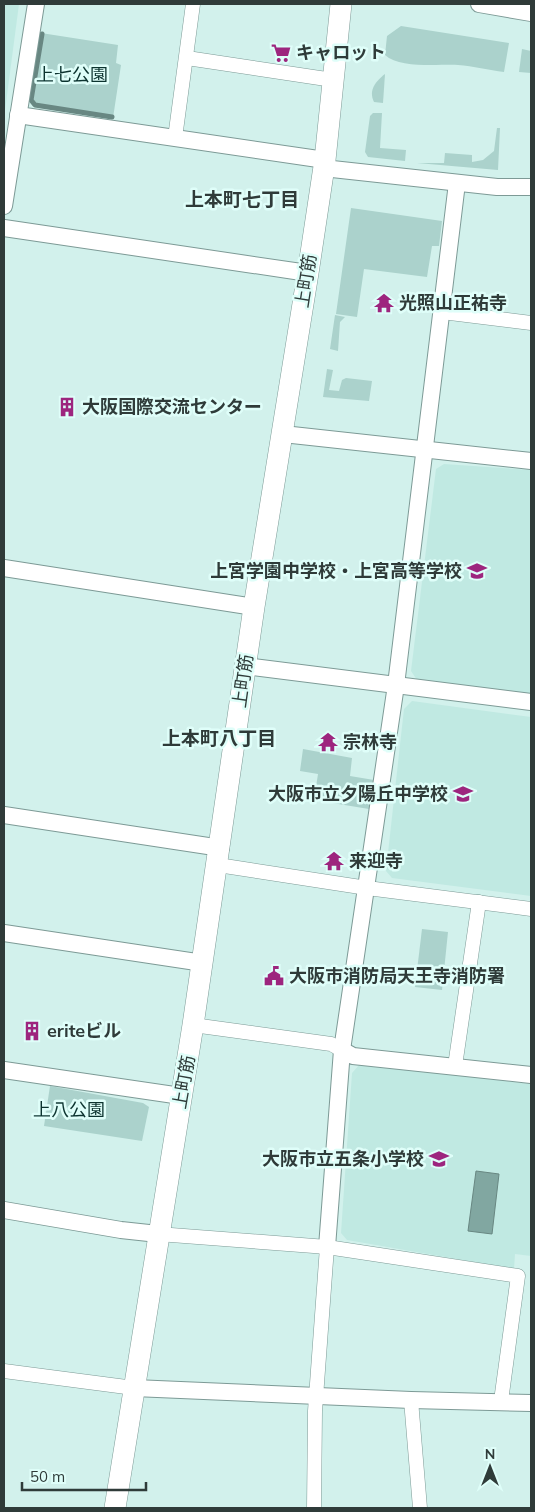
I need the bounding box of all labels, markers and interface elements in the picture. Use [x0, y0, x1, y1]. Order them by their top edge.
place label: キャロット [296, 41, 386, 64]
supermarket icon: キャロット [270, 42, 292, 64]
park label: 上七公園 [36, 63, 108, 86]
district label: 上本町七丁目 [185, 187, 299, 211]
street label: 上町筋 [290, 252, 321, 309]
place label: 光照山正祐寺 [399, 291, 507, 314]
temple icon: 光照山正祐寺 [373, 292, 395, 314]
place label: 大阪国際交流センター [82, 395, 262, 418]
building icon: 大阪国際交流センター [56, 396, 78, 418]
place label: 上宮学園中学校・上宮高等学校 [210, 559, 462, 582]
school or university icon: 上宮学園中学校・上宮高等学校 [466, 560, 488, 582]
street label: 上町筋 [227, 653, 258, 709]
district label: 上本町八丁目 [162, 726, 276, 750]
place label: 宗林寺 [343, 730, 397, 753]
temple icon: 宗林寺 [317, 731, 339, 753]
place label: 大阪市立夕陽丘中学校 [268, 782, 448, 805]
school or university icon: 大阪市立夕陽丘中学校 [452, 783, 474, 805]
place label: 来迎寺 [349, 849, 403, 872]
temple icon: 来迎寺 [323, 850, 345, 872]
place label: 大阪市消防局天王寺消防署 [289, 964, 505, 987]
public building icon: 大阪市消防局天王寺消防署 [263, 965, 285, 987]
place label: eriteビル [47, 1019, 121, 1042]
building icon: eriteビル [21, 1020, 43, 1042]
street label: 上町筋 [167, 1053, 200, 1110]
park label: 上八公園 [33, 1098, 105, 1121]
place label: 大阪市立五条小学校 [262, 1147, 424, 1170]
school or university icon: 大阪市立五条小学校 [428, 1148, 450, 1170]
north arrow [465, 1442, 515, 1492]
text: N [485, 1445, 495, 1463]
scale bar [22, 1460, 146, 1492]
text: 50 m [30, 1467, 65, 1486]

